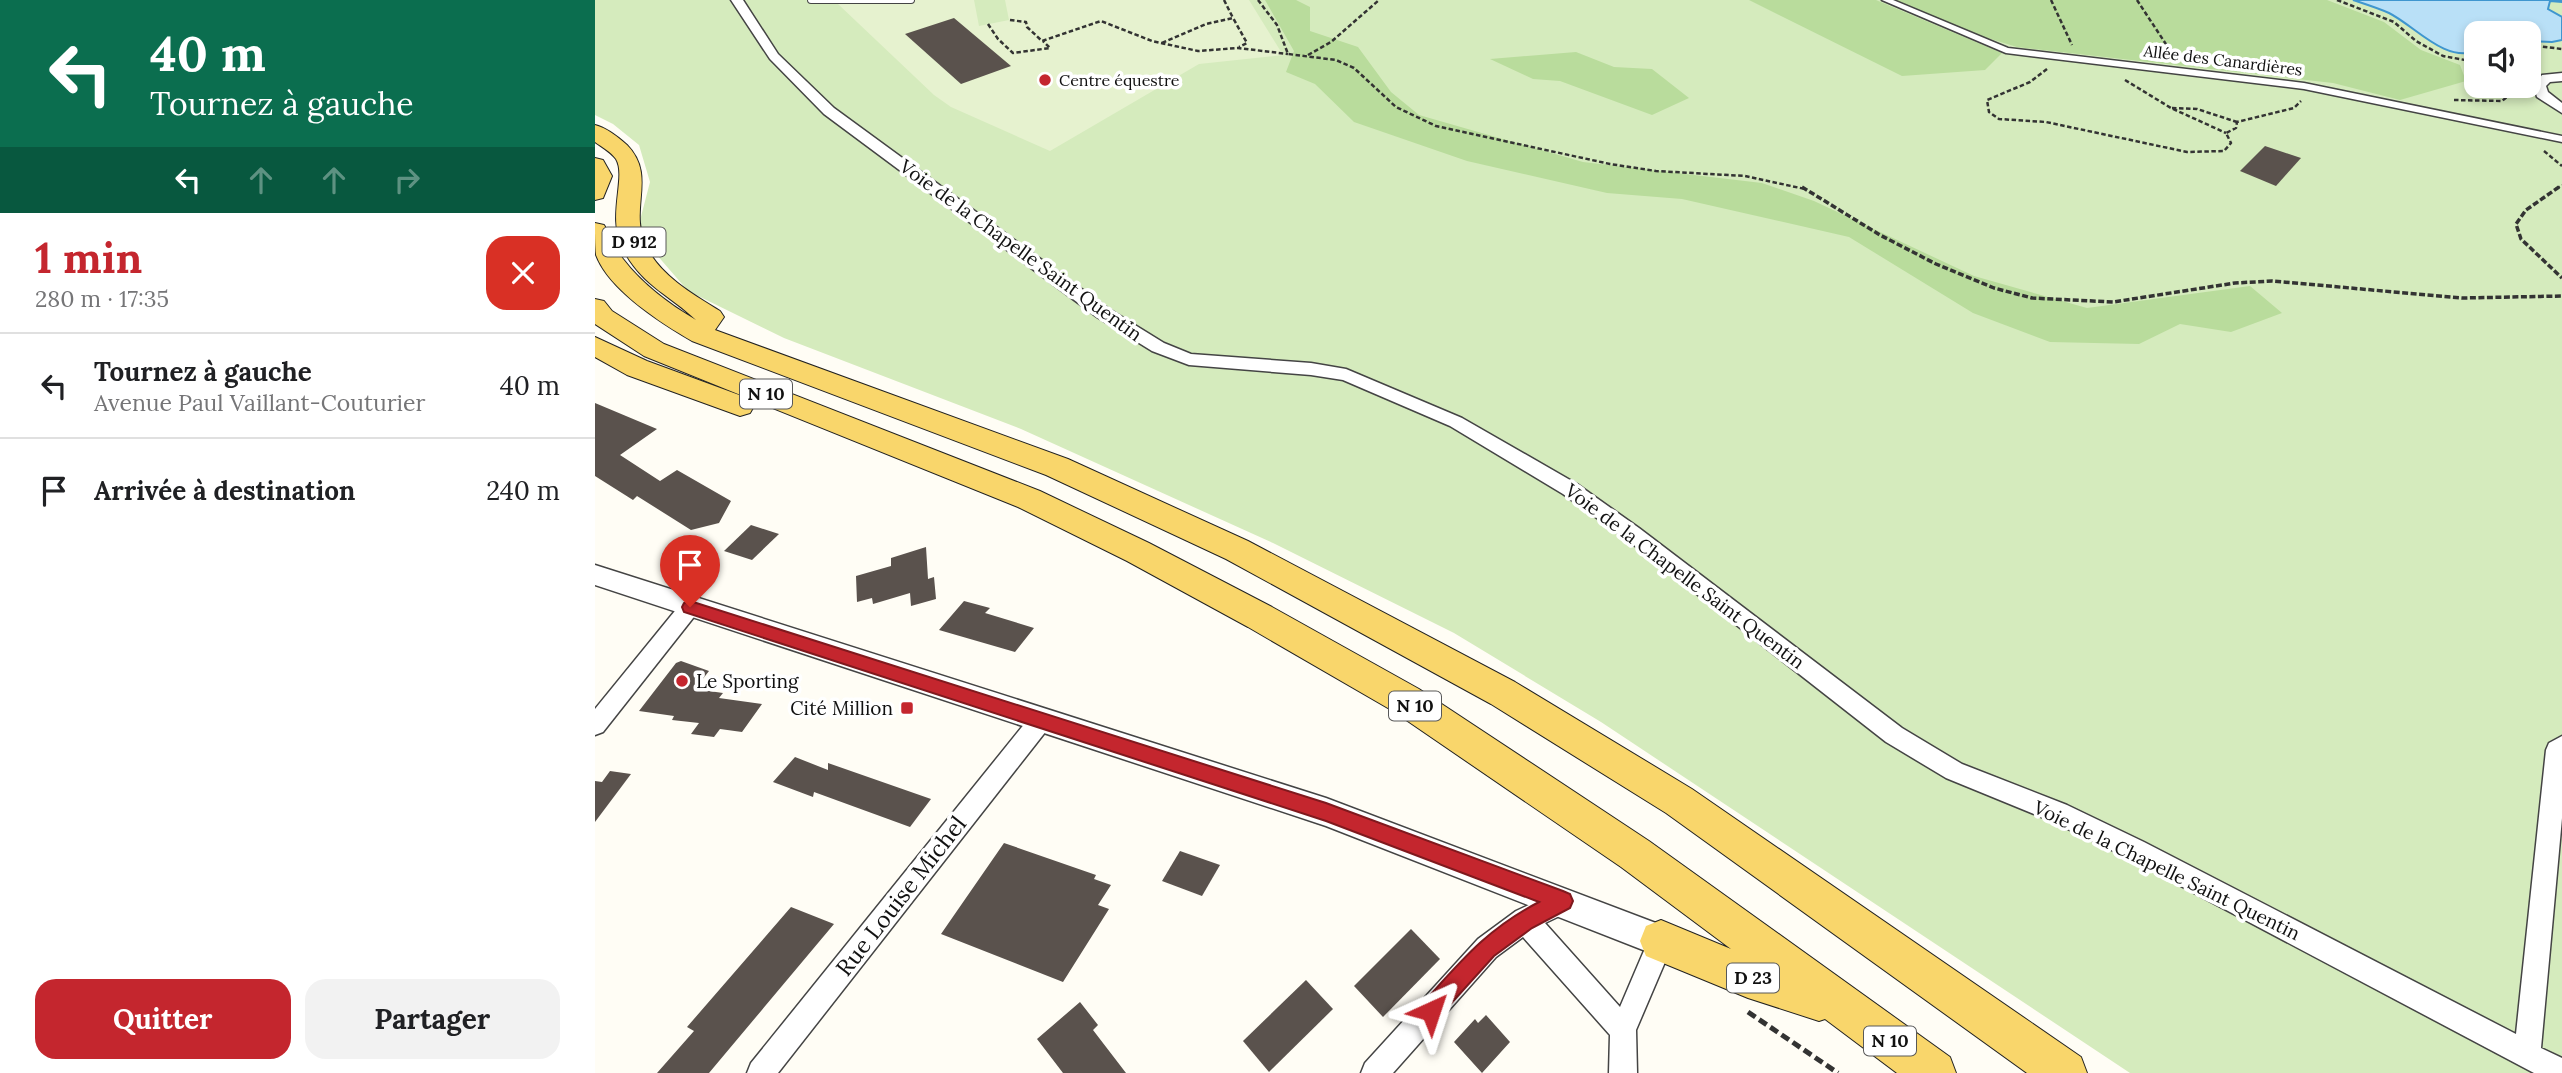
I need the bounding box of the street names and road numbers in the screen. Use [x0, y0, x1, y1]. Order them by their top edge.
street label: Allée des Canardières [2141, 40, 2304, 80]
street label: Voie de la Chapelle Saint Quentin [894, 153, 1147, 346]
road number: D 912 [602, 228, 665, 256]
road number: N 10 [740, 380, 792, 408]
street label: Voie de la Chapelle Saint Quentin [1560, 477, 1810, 674]
road number: N 10 [1389, 692, 1441, 720]
street label: Voie de la Chapelle Saint Quentin [2029, 794, 2304, 945]
street label: Rue Louise Michel [829, 810, 972, 981]
road number: D 23 [1727, 964, 1779, 993]
road number: N 10 [1864, 1026, 1916, 1056]

